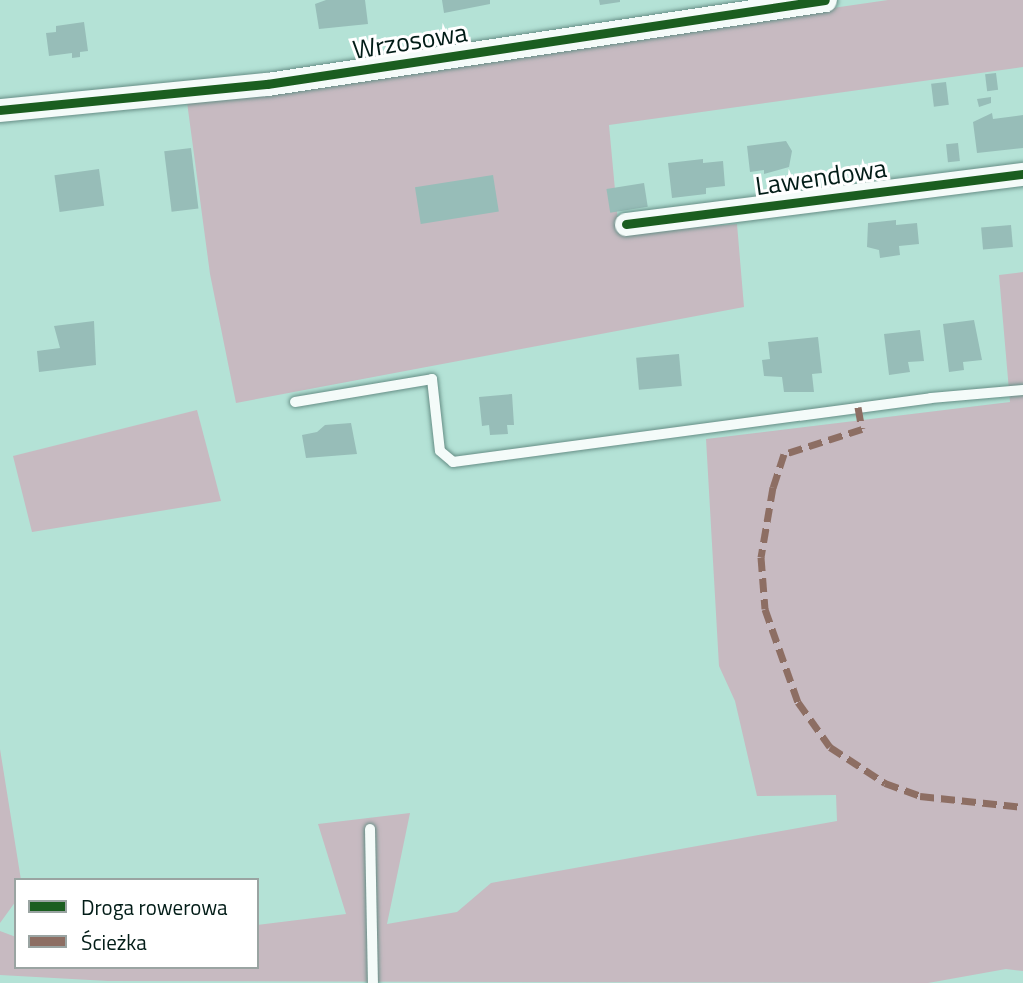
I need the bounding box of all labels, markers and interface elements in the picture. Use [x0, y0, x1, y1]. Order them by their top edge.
street label: Wrzosowa [351, 17, 469, 65]
street label: Lawendowa [753, 152, 889, 202]
legend [14, 878, 259, 969]
text: Droga rowerowa [81, 891, 228, 923]
text: Ścieżka [81, 926, 147, 958]

